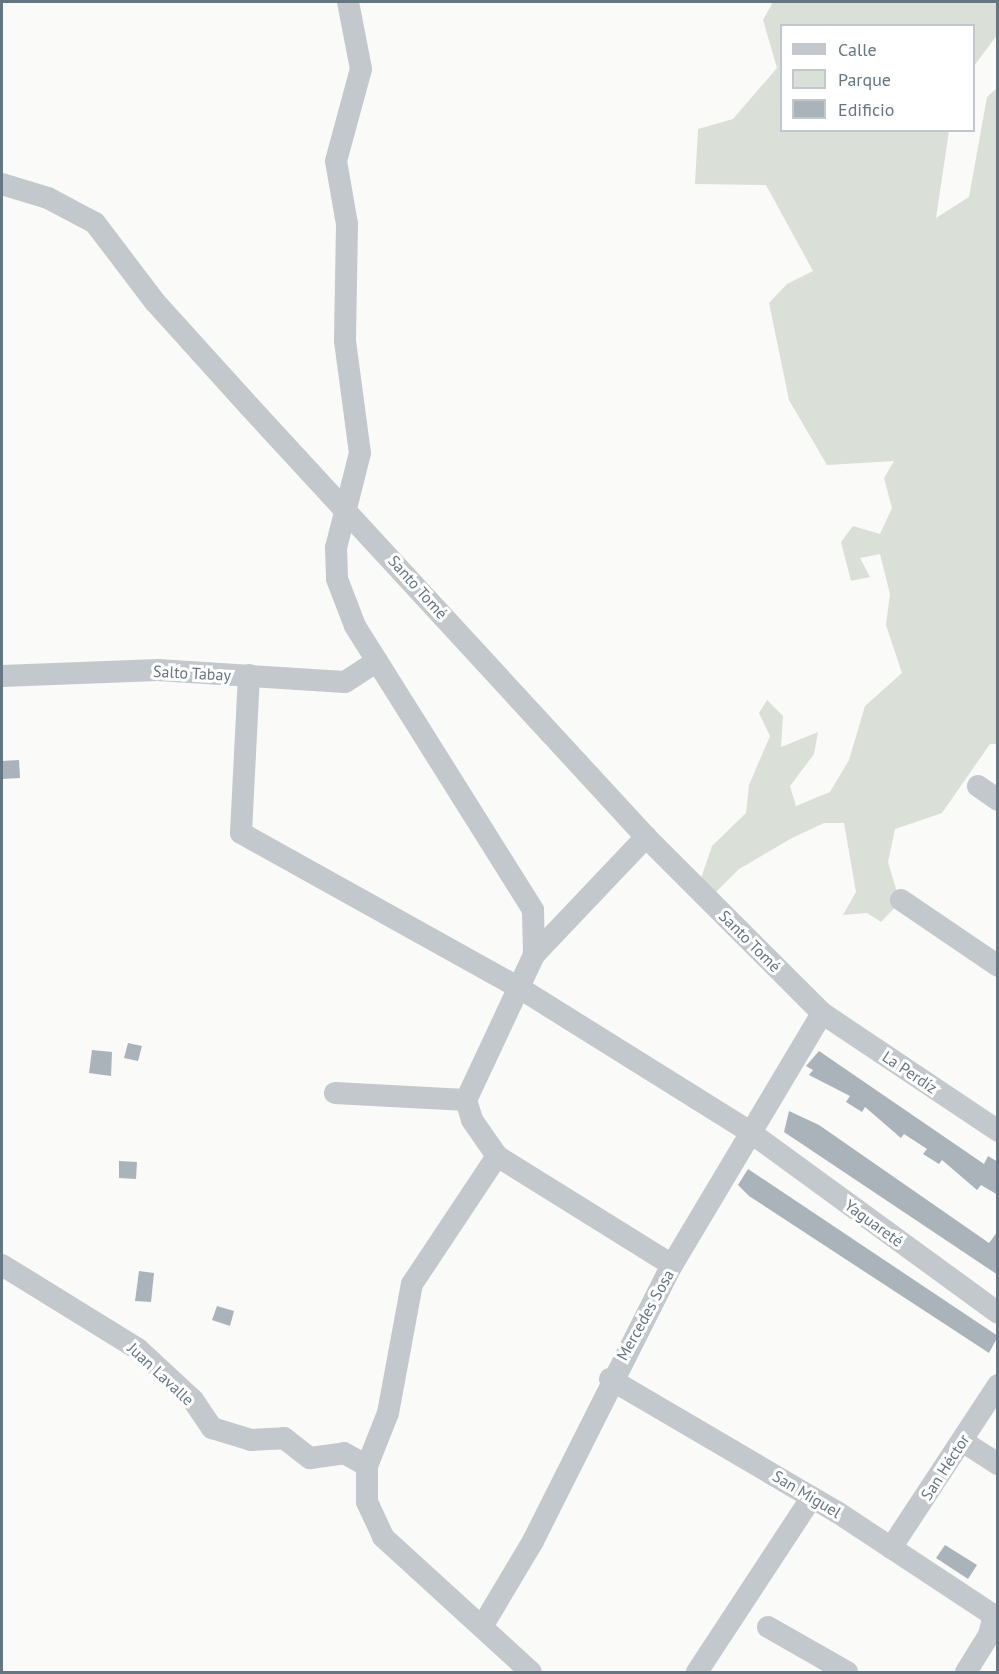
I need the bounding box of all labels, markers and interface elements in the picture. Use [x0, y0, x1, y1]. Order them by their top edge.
legend [780, 24, 975, 132]
text: Calle [838, 38, 877, 61]
text: Parque [838, 68, 891, 91]
text: Edificio [838, 98, 894, 121]
street label: Santo Tomé [384, 551, 452, 623]
street label: Salto Tabay [152, 661, 232, 685]
street label: Santo Tomé [715, 906, 785, 976]
street label: La Perdíz [879, 1047, 941, 1097]
street label: Yaguareté [841, 1195, 907, 1251]
street label: Mercedes Sosa [612, 1266, 678, 1364]
street label: Juan Lavalle [124, 1339, 198, 1409]
street label: San Héctor [917, 1430, 973, 1504]
street label: San Miguel [769, 1466, 845, 1522]

